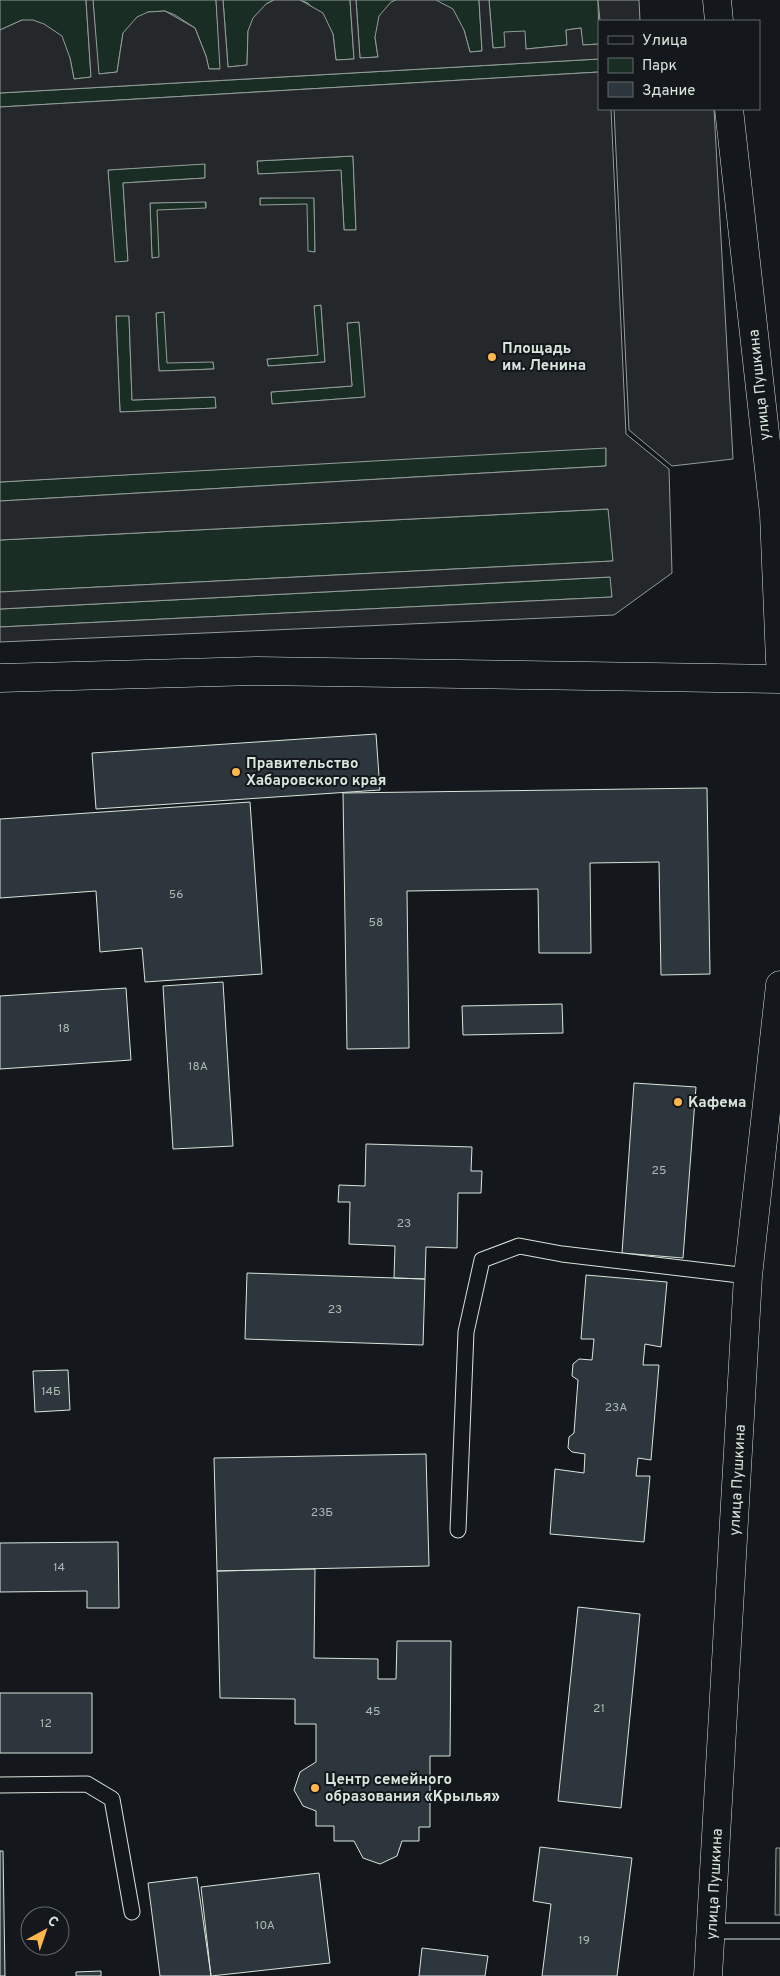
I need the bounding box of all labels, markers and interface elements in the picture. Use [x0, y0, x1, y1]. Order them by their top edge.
legend [598, 20, 760, 110]
text: Улица [642, 32, 687, 51]
text: Парк [642, 57, 677, 76]
text: Здание [642, 82, 695, 101]
street label: улица Пушкина [745, 328, 776, 441]
place label: Площадь им. Ленина [502, 340, 586, 376]
marker: Площадь им. Ленина [486, 351, 498, 363]
place label: Правительство Хабаровского края [246, 755, 386, 791]
marker: Правительство Хабаровского края [230, 766, 242, 778]
house number: 56 [169, 887, 183, 903]
house number: 58 [369, 915, 383, 931]
house number: 18 [58, 1021, 70, 1037]
house number: 18А [188, 1059, 208, 1075]
place label: Кафема [688, 1094, 746, 1113]
marker: Кафема [672, 1096, 684, 1108]
house number: 25 [652, 1163, 666, 1179]
house number: 23 [397, 1216, 411, 1232]
house number: 23 [328, 1302, 342, 1318]
house number: 14Б [41, 1384, 61, 1400]
house number: 23А [605, 1400, 627, 1416]
street label: улица Пушкина [726, 1424, 751, 1536]
house number: 23Б [311, 1505, 333, 1521]
house number: 14 [53, 1560, 65, 1576]
house number: 21 [593, 1701, 605, 1717]
house number: 45 [366, 1704, 380, 1720]
house number: 12 [40, 1716, 52, 1732]
place label: Центр семейного образования «Крылья» [325, 1771, 500, 1807]
marker: Центр семейного образования «Крылья» [309, 1782, 321, 1794]
street label: улица Пушкина [703, 1828, 728, 1940]
north arrow [20, 1906, 70, 1956]
text: С [43, 1913, 61, 1932]
house number: 10А [255, 1918, 275, 1934]
house number: 19 [578, 1933, 590, 1949]

